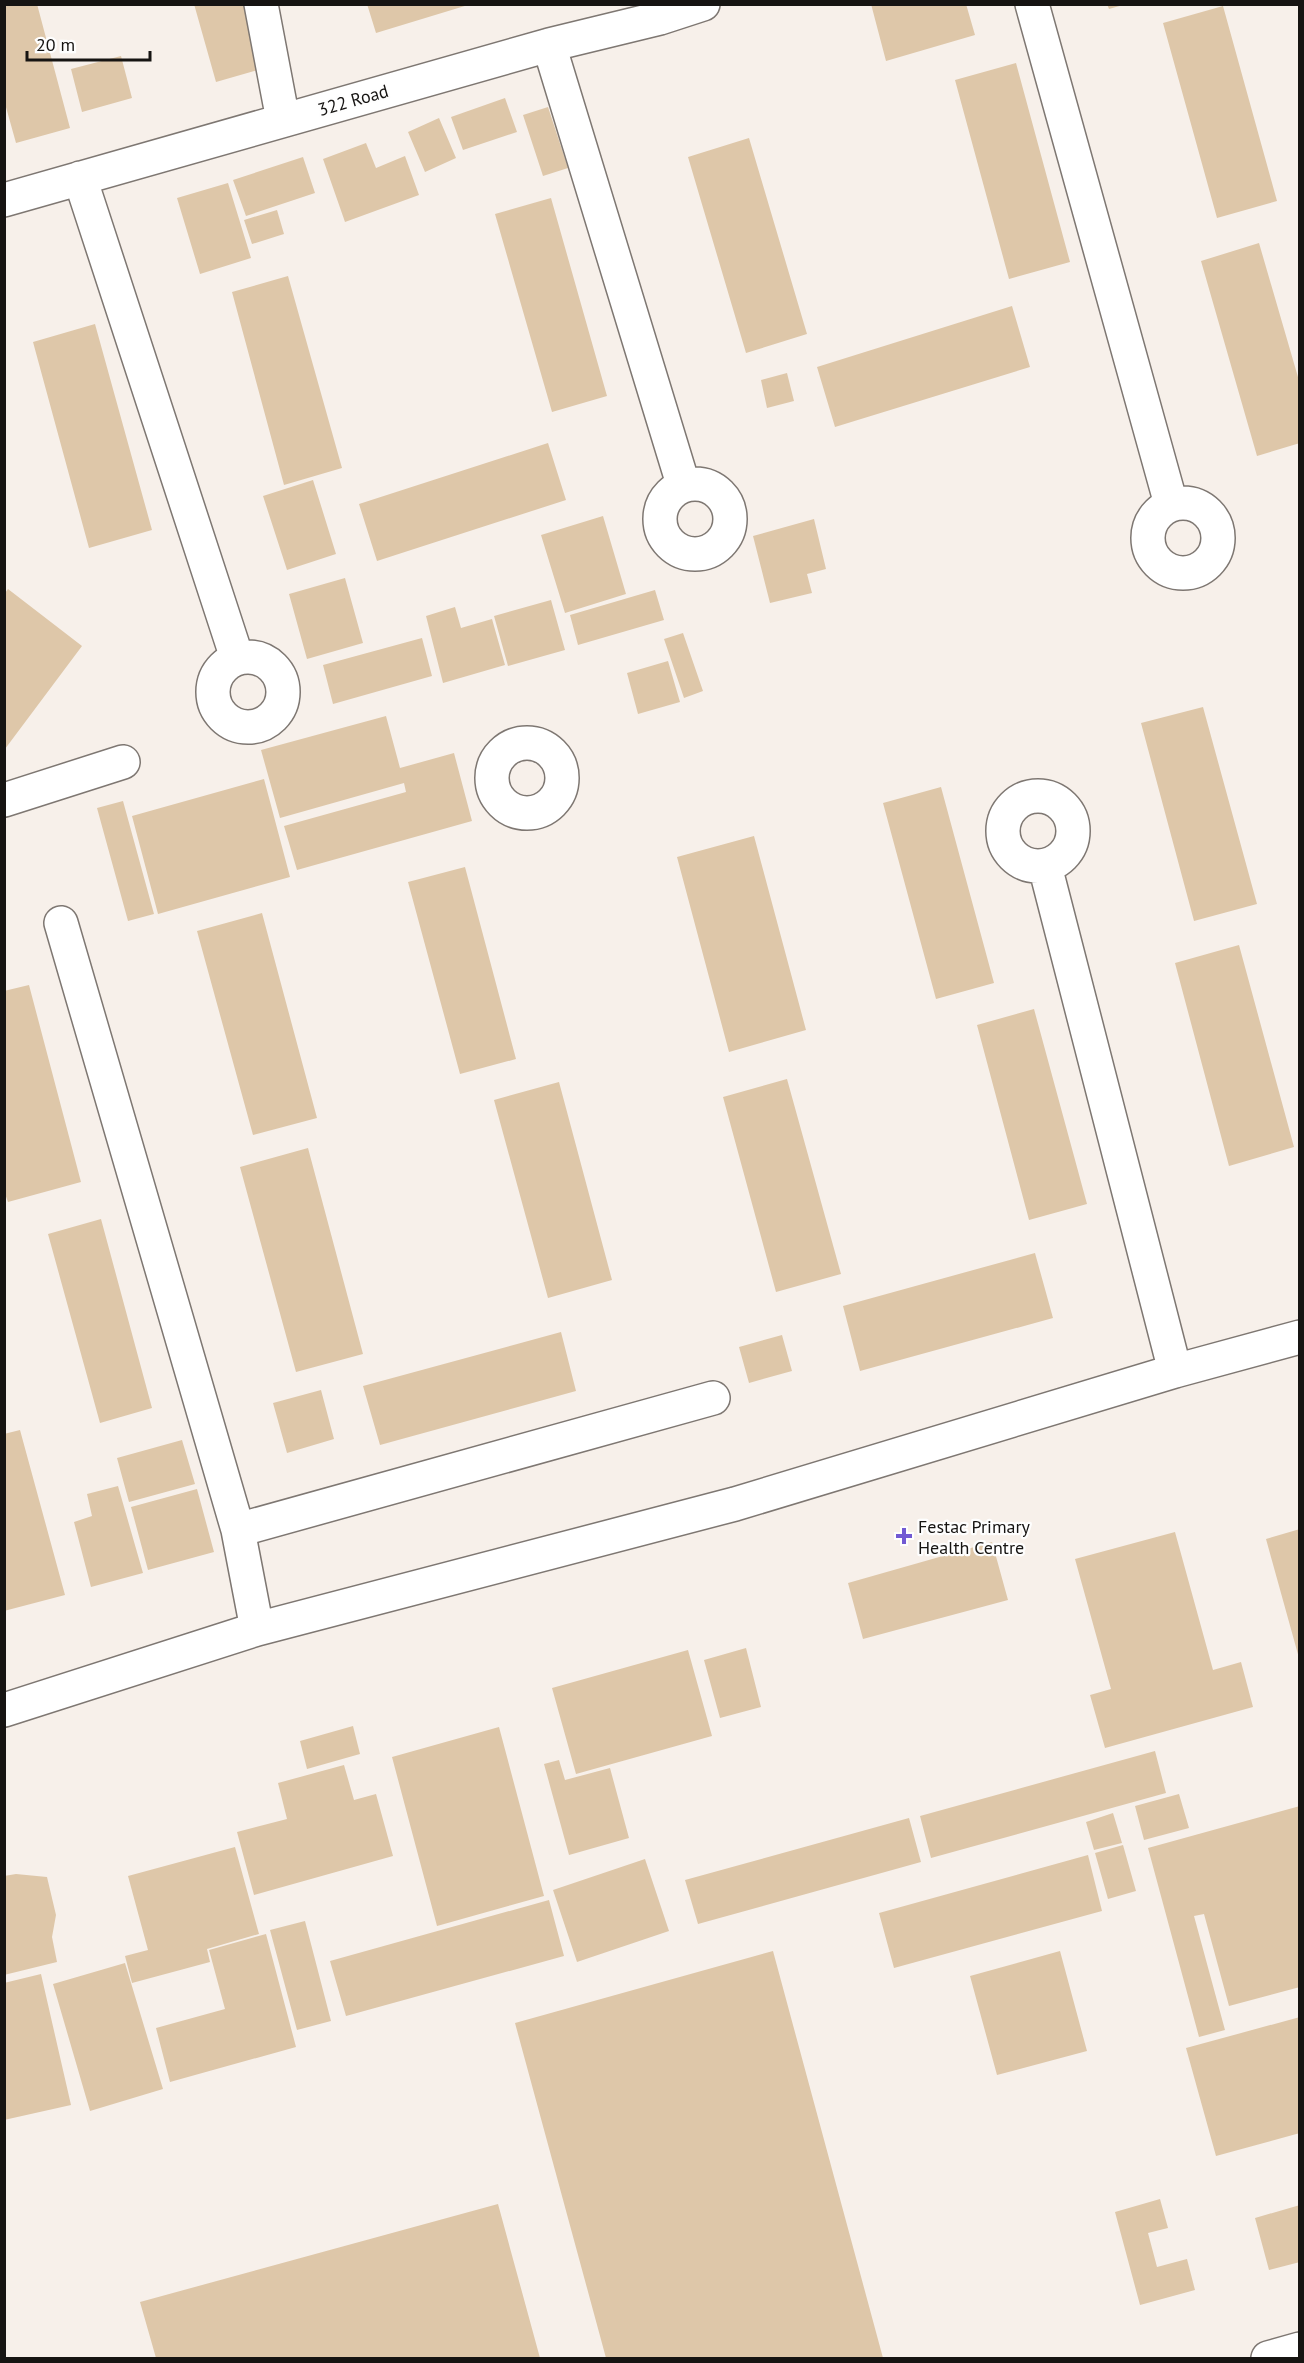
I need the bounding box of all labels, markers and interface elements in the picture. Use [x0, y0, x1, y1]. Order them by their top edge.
scale bar [27, 24, 150, 62]
text: 20 m [36, 33, 75, 56]
street label: 322 Road [315, 79, 391, 121]
place label: Festac Primary Health Centre [918, 1515, 1031, 1559]
marker: Festac Primary Health Centre [895, 1527, 913, 1545]

